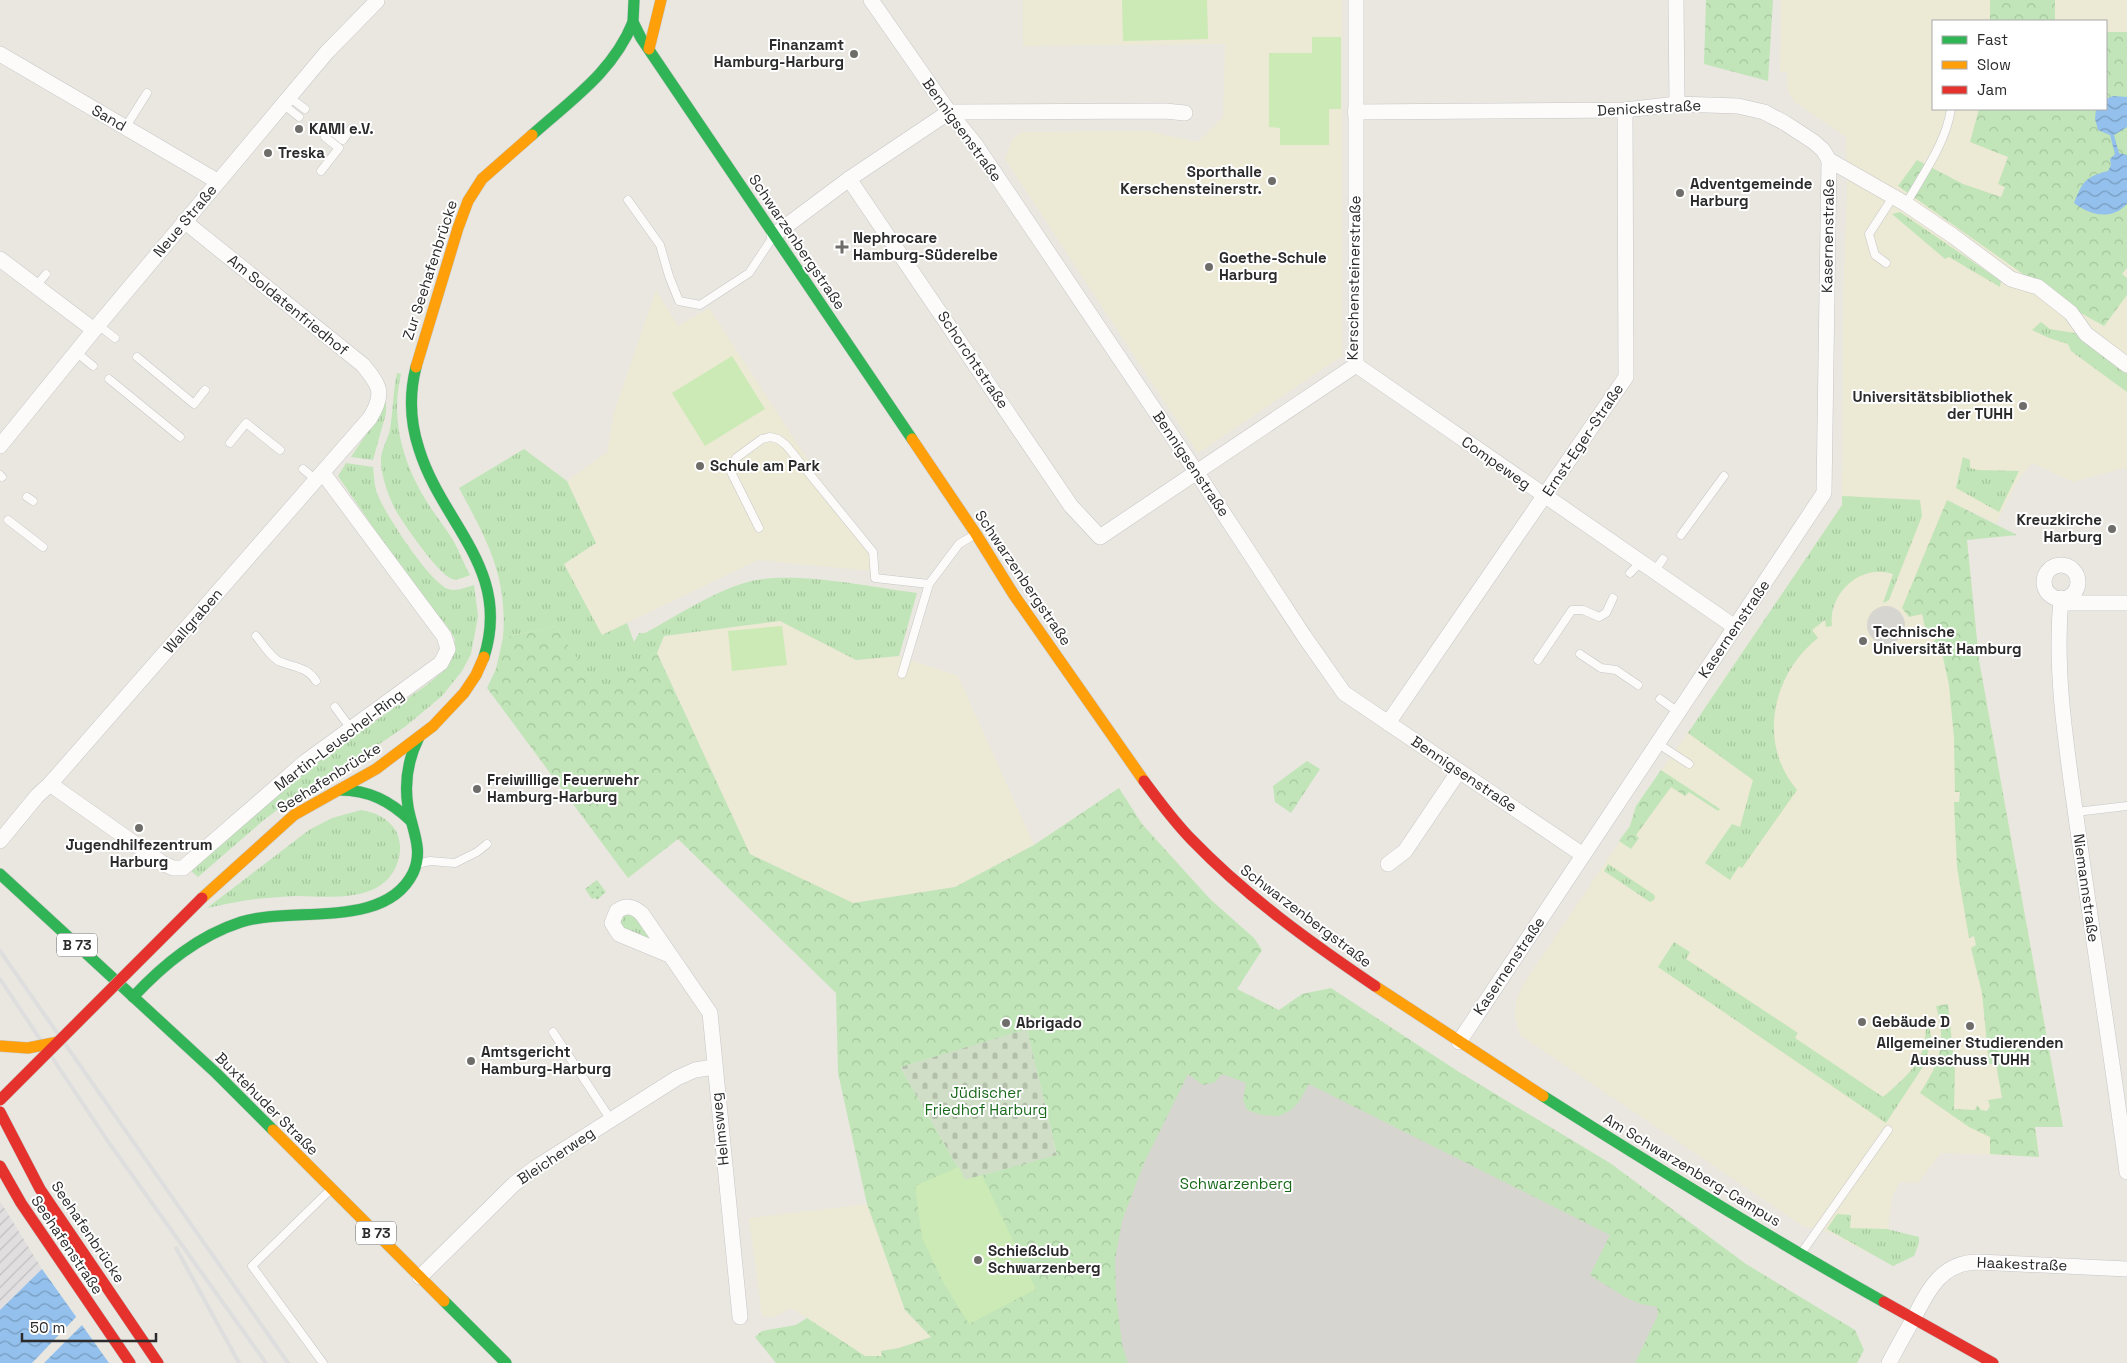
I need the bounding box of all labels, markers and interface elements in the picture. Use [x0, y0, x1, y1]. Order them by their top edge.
legend [1932, 20, 2107, 110]
text: Fast [1977, 30, 2008, 49]
place label: Finanzamt Hamburg-Harburg [714, 35, 844, 71]
marker: Finanzamt Hamburg-Harburg [848, 48, 860, 60]
text: Slow [1977, 55, 2011, 74]
street label: Bennigsenstraße [918, 74, 1006, 185]
text: Jam [1977, 80, 2007, 99]
street label: Denickestraße [1596, 95, 1702, 120]
street label: Sand [89, 100, 130, 135]
place label: KAMI e.V. [309, 119, 374, 138]
marker: KAMI e.V. [293, 123, 305, 135]
place label: Treska [278, 143, 325, 162]
marker: Treska [262, 147, 274, 159]
place label: Sporthalle Kerschensteinerstr. [1120, 162, 1262, 198]
street label: Schwarzenbergstraße [745, 170, 850, 313]
place label: Adventgemeinde Harburg [1690, 174, 1813, 210]
marker: Sporthalle Kerschensteinerstr. [1266, 175, 1278, 187]
street label: Kasernenstraße [1817, 179, 1838, 293]
street label: Neue Straße [149, 180, 221, 261]
marker: Adventgemeinde Harburg [1674, 187, 1686, 199]
street label: Kerschensteinerstraße [1343, 195, 1364, 361]
street label: Zur Seehafenbrücke [398, 197, 461, 342]
place label: Nephrocare Hamburg-Süderelbe [853, 228, 998, 264]
marker: Nephrocare Hamburg-Süderelbe [835, 240, 849, 254]
place label: Goethe-Schule Harburg [1219, 248, 1327, 284]
street label: Am Soldatenfriedhof [224, 250, 353, 359]
marker: Goethe-Schule Harburg [1203, 261, 1215, 273]
street label: Schorchtstraße [934, 307, 1013, 412]
street label: Ernst-Eger-Straße [1538, 380, 1627, 500]
place label: Universitätsbibliothek der TUHH [1852, 387, 2014, 423]
marker: Universitätsbibliothek der TUHH [2017, 400, 2029, 412]
street label: Bennigsenstraße [1149, 407, 1234, 520]
street label: Compeweg [1458, 432, 1535, 493]
place label: Schule am Park [710, 456, 821, 475]
marker: Schule am Park [694, 460, 706, 472]
street label: Schwarzenbergstraße [971, 506, 1076, 649]
place label: Kreuzkirche Harburg [2016, 510, 2102, 546]
marker: Kreuzkirche Harburg [2106, 523, 2118, 535]
street label: Kasernenstraße [1694, 576, 1774, 681]
street label: Wallgraben [159, 584, 226, 657]
place label: Technische Universität Hamburg [1873, 622, 2022, 658]
marker: Technische Universität Hamburg [1857, 635, 1869, 647]
street label: Martin-Leuschel-Ring [270, 685, 407, 795]
street label: Bennigsenstraße [1408, 731, 1521, 816]
street label: Seehafenbrücke [273, 738, 384, 817]
place label: Freiwillige Feuerwehr Hamburg-Harburg [487, 770, 639, 806]
marker: Freiwillige Feuerwehr Hamburg-Harburg [471, 783, 483, 795]
marker: Jugendhilfezentrum Harburg [133, 822, 145, 834]
street label: Niemannstraße [2069, 832, 2104, 944]
place label: Jugendhilfezentrum Harburg [65, 835, 213, 871]
street label: Schwarzenbergstraße [1237, 860, 1376, 971]
street label: Kasernenstraße [1469, 913, 1549, 1018]
road number: B 73 [57, 934, 97, 956]
place label: Gebäude D [1872, 1012, 1950, 1031]
place label: Abrigado [1016, 1013, 1082, 1032]
marker: Gebäude D [1856, 1016, 1868, 1028]
marker: Abrigado [1000, 1017, 1012, 1029]
marker: Allgemeiner Studierenden Ausschuss TUHH [1964, 1020, 1976, 1032]
place label: Allgemeiner Studierenden Ausschuss TUHH [1876, 1033, 2064, 1069]
place label: Amtsgericht Hamburg-Harburg [481, 1042, 611, 1078]
street label: Buxtehuder Straße [212, 1048, 323, 1159]
marker: Amtsgericht Hamburg-Harburg [465, 1055, 477, 1067]
park label: Jüdischer Friedhof Harburg [925, 1083, 1047, 1119]
street label: Helmsweg [706, 1092, 733, 1167]
street label: Am Schwarzenberg-Campus [1600, 1109, 1784, 1230]
street label: Bleicherweg [513, 1123, 598, 1188]
park label: Schwarzenberg [1180, 1174, 1292, 1193]
street label: Seehafenbrücke [47, 1177, 130, 1286]
street label: Seehafenstraße [27, 1191, 108, 1298]
road number: B 73 [356, 1222, 396, 1244]
place label: Schießclub Schwarzenberg [988, 1241, 1101, 1277]
street label: Haakestraße [1976, 1252, 2068, 1275]
marker: Schießclub Schwarzenberg [972, 1254, 984, 1266]
scale bar [22, 1310, 156, 1342]
text: 50 m [30, 1318, 65, 1337]

